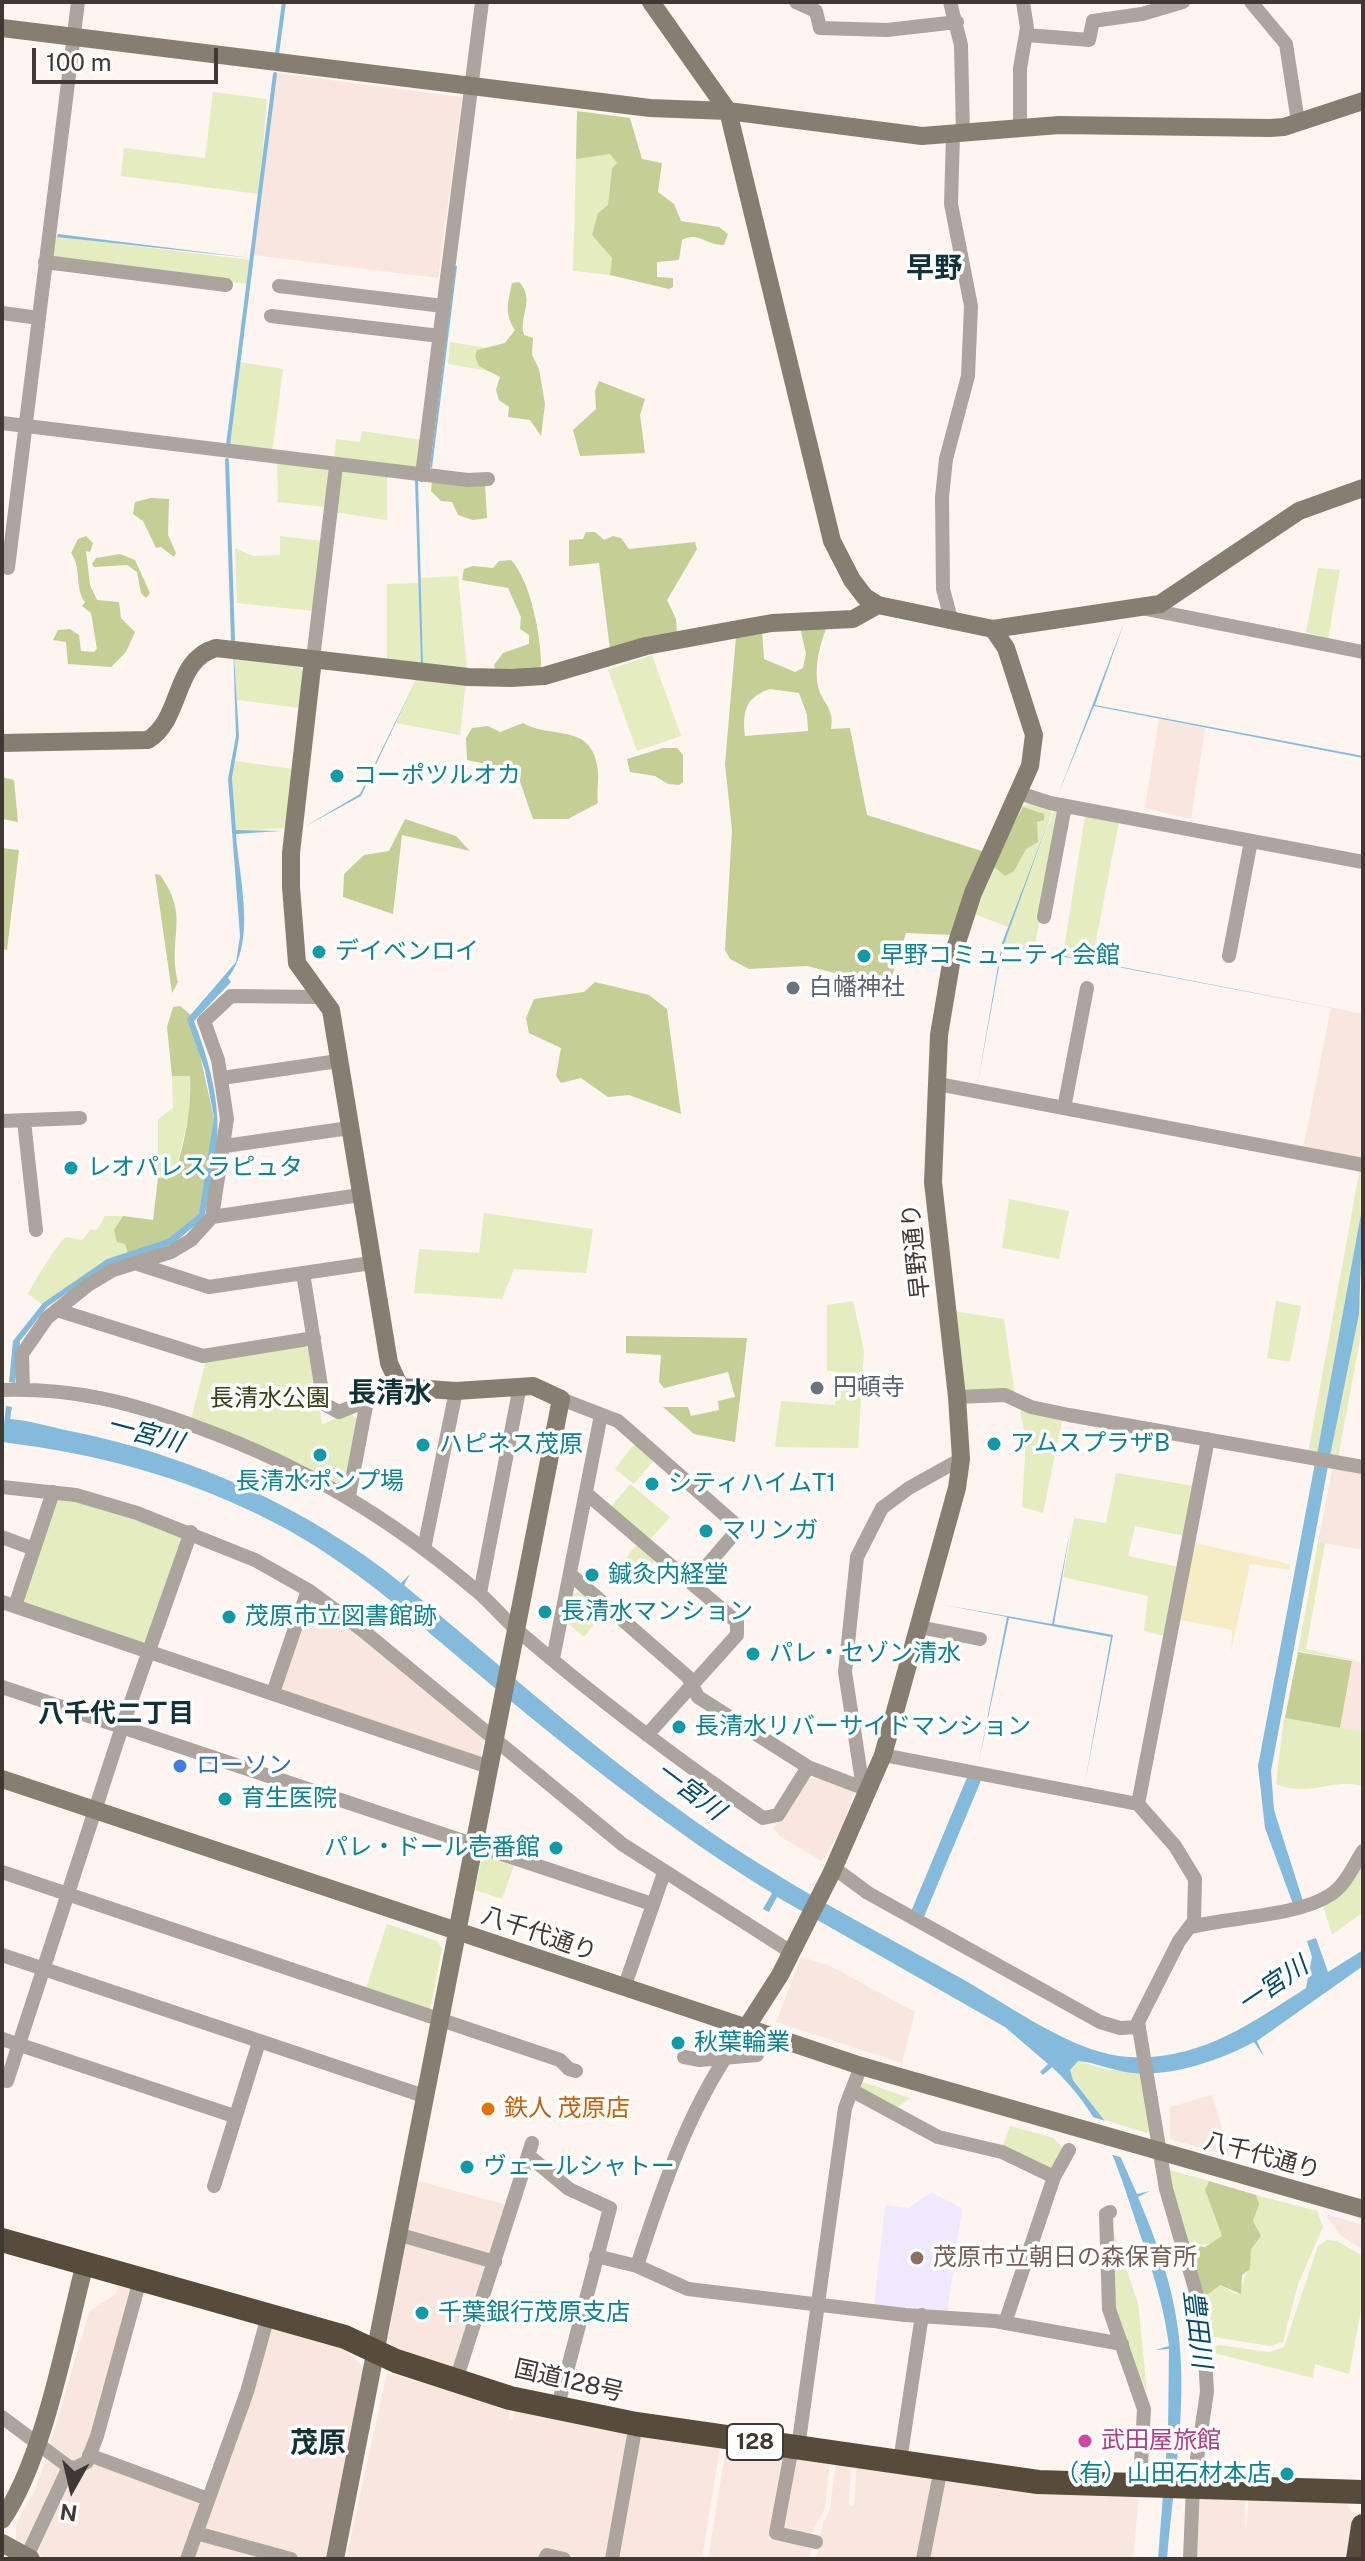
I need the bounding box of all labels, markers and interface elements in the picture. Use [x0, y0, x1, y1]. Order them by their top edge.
scale bar [36, 32, 222, 82]
text: 100 m [46, 48, 112, 76]
district label: 早野 [906, 251, 962, 285]
place label: コーポツルオカ [353, 762, 521, 790]
marker: コーポツルオカ [328, 767, 346, 785]
place label: デイベンロイ [335, 938, 479, 966]
place label: 早野コミュニティ会館 [880, 942, 1120, 970]
marker: デイベンロイ [310, 943, 328, 961]
marker: 早野コミュニティ会館 [855, 947, 873, 965]
place label: 白幡神社 [809, 974, 905, 1002]
marker: 白幡神社 [784, 979, 802, 997]
place label: レオパレスラピュタ [87, 1154, 303, 1182]
marker: レオパレスラピュタ [62, 1159, 80, 1177]
street label: 早野通り [897, 1202, 935, 1300]
place label: 円頓寺 [833, 1374, 905, 1402]
district label: 長清水 [348, 1376, 432, 1410]
marker: 円頓寺 [808, 1379, 826, 1397]
park label: 長清水公園 [210, 1385, 330, 1413]
water label: 一宮川 [103, 1409, 187, 1459]
place label: アムスプラザB [1010, 1430, 1170, 1458]
place label: ハピネス茂原 [439, 1431, 583, 1459]
marker: アムスプラザB [985, 1435, 1003, 1453]
marker: ハピネス茂原 [414, 1436, 432, 1454]
marker: 長清水ポンプ場 [311, 1446, 329, 1464]
place label: 長清水ポンプ場 [236, 1468, 404, 1496]
place label: シティハイムT1 [668, 1470, 836, 1498]
marker: シティハイムT1 [643, 1475, 661, 1493]
place label: マリンガ [722, 1517, 818, 1545]
marker: マリンガ [697, 1522, 715, 1540]
place label: 鍼灸内経堂 [608, 1561, 728, 1589]
marker: 鍼灸内経堂 [583, 1566, 601, 1584]
place label: 長清水マンション [561, 1598, 753, 1626]
place label: 茂原市立図書館跡 [245, 1603, 437, 1631]
marker: 長清水マンション [536, 1603, 554, 1621]
marker: 茂原市立図書館跡 [220, 1608, 238, 1626]
place label: パレ・セゾン清水 [769, 1640, 961, 1668]
marker: パレ・セゾン清水 [744, 1645, 762, 1663]
district label: 八千代二丁目 [38, 1698, 194, 1730]
place label: 長清水リバーサイドマンション [695, 1713, 1031, 1741]
marker: 長清水リバーサイドマンション [670, 1718, 688, 1736]
place label: ローソン [196, 1752, 292, 1780]
water label: 一宮川 [649, 1755, 731, 1827]
marker: ローソン [171, 1757, 189, 1775]
place label: 育生医院 [241, 1785, 337, 1813]
marker: 育生医院 [216, 1790, 234, 1808]
place label: パレ・ドール壱番館 [324, 1834, 540, 1862]
marker: パレ・ドール壱番館 [547, 1839, 565, 1857]
street label: 八千代通り [478, 1901, 600, 1967]
water label: 一宮川 [1232, 1950, 1314, 2020]
place label: 秋葉輪業 [694, 2029, 790, 2057]
marker: 秋葉輪業 [669, 2034, 687, 2052]
place label: 鉄人 茂原店 [504, 2095, 630, 2123]
marker: 鉄人 茂原店 [479, 2100, 497, 2118]
street label: 八千代通り [1200, 2127, 1324, 2185]
place label: ヴェールシャトー [483, 2153, 675, 2181]
marker: ヴェールシャトー [458, 2158, 476, 2176]
place label: 茂原市立朝日の森保育所 [933, 2244, 1197, 2272]
marker: 茂原市立朝日の森保育所 [908, 2249, 926, 2267]
water label: 豊田川 [1177, 2288, 1217, 2370]
place label: 千葉銀行茂原支店 [438, 2299, 630, 2327]
marker: 千葉銀行茂原支店 [413, 2304, 431, 2322]
street label: 国道128号 [511, 2354, 627, 2408]
road number: 128 [727, 2424, 783, 2460]
district label: 茂原 [290, 2426, 346, 2460]
place label: 武田屋旅館 [1101, 2427, 1221, 2455]
marker: 武田屋旅館 [1076, 2432, 1094, 2450]
north arrow [32, 2449, 112, 2529]
place label: （有）山田石材本店 [1055, 2460, 1271, 2488]
marker: （有）山田石材本店 [1278, 2465, 1296, 2483]
text: N [58, 2499, 79, 2527]

